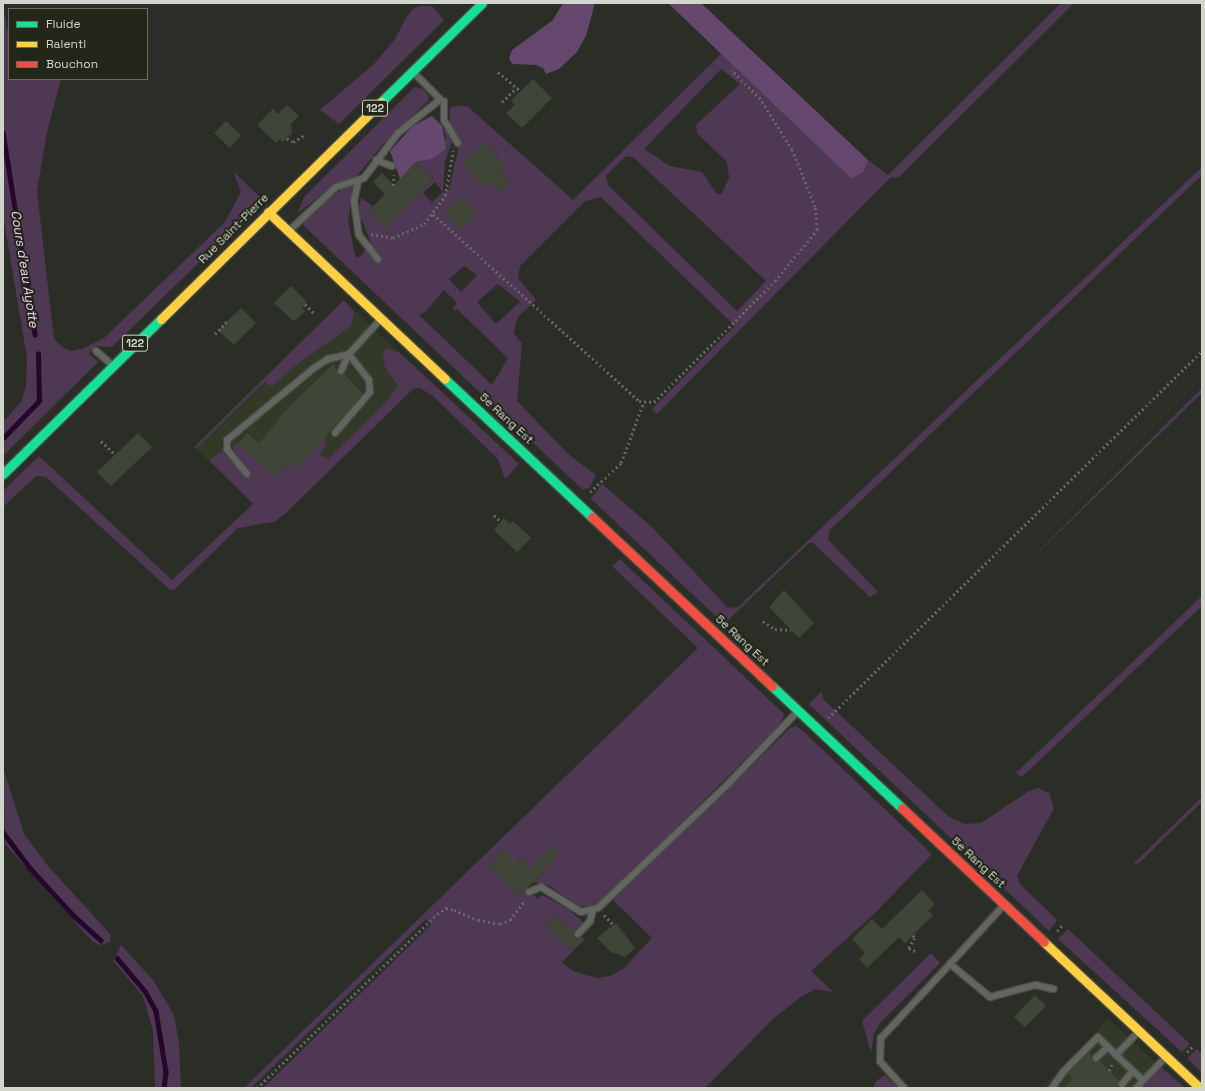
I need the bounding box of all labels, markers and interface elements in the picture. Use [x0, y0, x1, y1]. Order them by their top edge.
legend [8, 8, 148, 80]
text: Fluide [46, 16, 81, 32]
text: Ralenti [46, 36, 86, 52]
text: Bouchon [46, 56, 98, 72]
road number: 122 [361, 99, 389, 117]
street label: Rue Saint-Pierre [196, 191, 272, 267]
water label: Cours d'eau Ayotte [7, 209, 41, 329]
road number: 122 [121, 334, 149, 352]
street label: 5e Rang Est [476, 390, 536, 448]
street label: 5e Rang Est [712, 612, 772, 670]
street label: 5e Rang Est [948, 834, 1008, 892]

